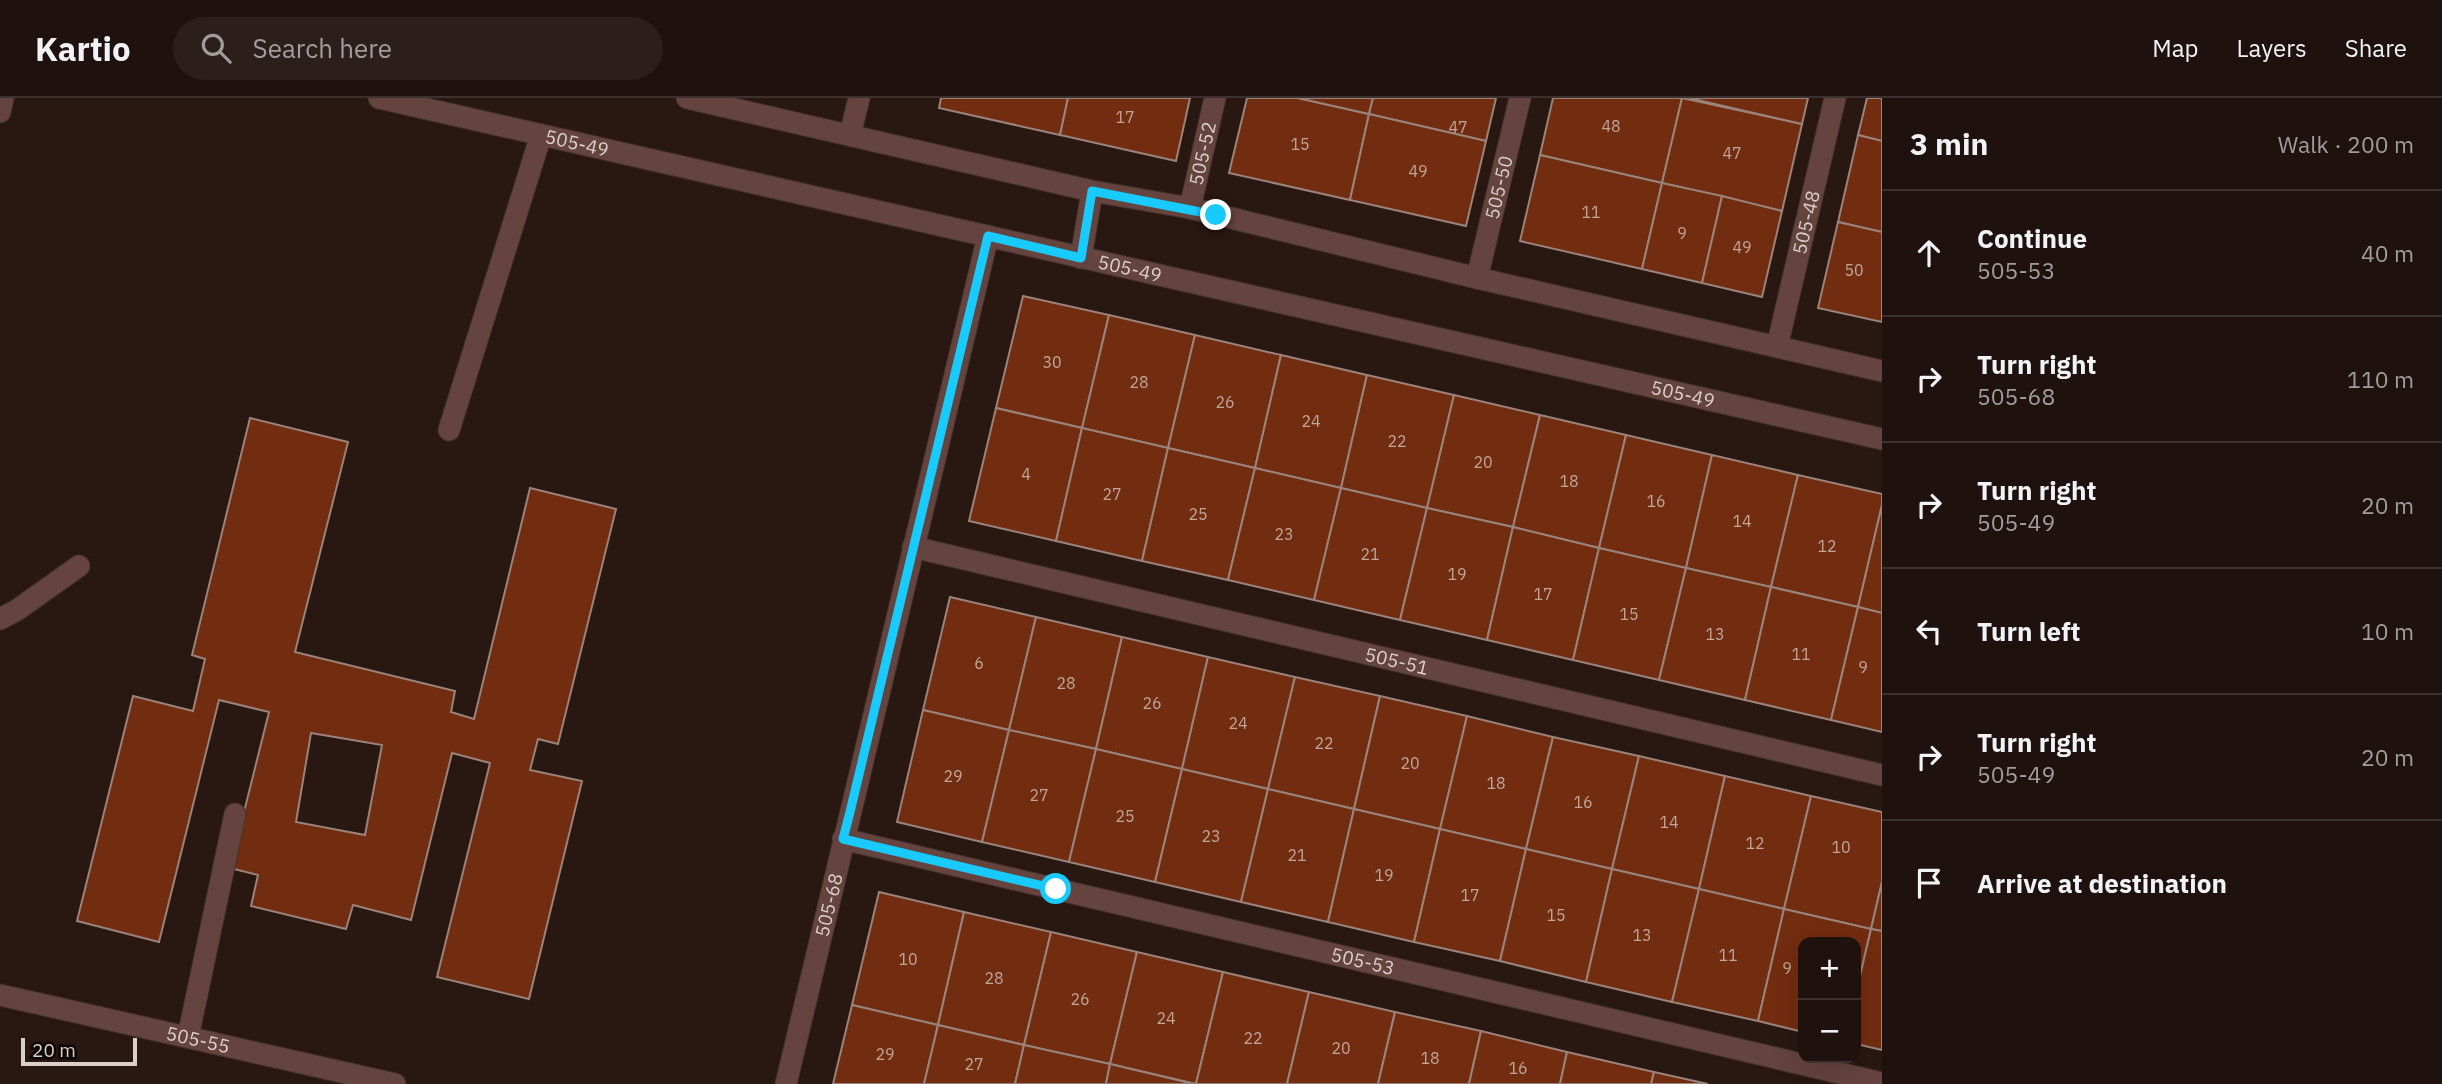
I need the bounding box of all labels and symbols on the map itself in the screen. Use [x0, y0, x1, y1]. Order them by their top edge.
house number: 17 [1115, 107, 1135, 127]
house number: 48 [1601, 116, 1621, 136]
house number: 47 [1448, 117, 1468, 137]
street label: 505-52 [1184, 119, 1221, 188]
street label: 505-49 [543, 124, 611, 162]
house number: 15 [1290, 134, 1310, 154]
house number: 47 [1722, 143, 1742, 163]
street label: 505-50 [1479, 153, 1518, 222]
house number: 49 [1408, 161, 1428, 181]
street label: 505-48 [1787, 188, 1825, 257]
route end [1200, 199, 1231, 230]
house number: 11 [1581, 202, 1601, 222]
house number: 9 [1677, 223, 1687, 243]
house number: 49 [1732, 237, 1752, 257]
street label: 505-49 [1096, 250, 1164, 287]
house number: 50 [1844, 260, 1864, 280]
house number: 30 [1042, 352, 1062, 372]
house number: 28 [1129, 372, 1149, 392]
street label: 505-49 [1649, 375, 1717, 413]
house number: 26 [1215, 392, 1235, 412]
house number: 24 [1301, 411, 1321, 431]
house number: 22 [1387, 431, 1407, 451]
house number: 20 [1473, 452, 1493, 472]
house number: 4 [1021, 464, 1031, 484]
house number: 18 [1559, 471, 1579, 491]
house number: 27 [1102, 484, 1122, 504]
house number: 16 [1646, 491, 1666, 511]
house number: 25 [1188, 504, 1208, 524]
house number: 14 [1732, 511, 1752, 531]
house number: 23 [1274, 524, 1294, 544]
house number: 12 [1817, 536, 1837, 556]
house number: 21 [1360, 544, 1380, 564]
house number: 19 [1447, 564, 1467, 584]
house number: 17 [1533, 584, 1553, 604]
house number: 15 [1619, 604, 1639, 624]
house number: 13 [1705, 624, 1725, 644]
street label: 505-51 [1363, 642, 1431, 680]
house number: 11 [1791, 644, 1811, 664]
house number: 6 [974, 653, 984, 673]
house number: 9 [1858, 657, 1868, 677]
house number: 28 [1056, 673, 1076, 693]
house number: 26 [1142, 693, 1162, 713]
house number: 24 [1228, 713, 1248, 733]
house number: 22 [1314, 733, 1334, 753]
house number: 20 [1400, 753, 1420, 773]
house number: 29 [943, 766, 963, 786]
house number: 18 [1486, 773, 1506, 793]
house number: 27 [1029, 785, 1049, 805]
house number: 16 [1573, 792, 1593, 812]
house number: 25 [1115, 806, 1135, 826]
house number: 14 [1659, 812, 1679, 832]
house number: 23 [1201, 826, 1221, 846]
house number: 12 [1745, 833, 1765, 853]
house number: 10 [1831, 837, 1851, 857]
house number: 21 [1287, 845, 1307, 865]
house number: 19 [1374, 865, 1394, 885]
street label: 505-68 [809, 871, 848, 939]
route start [1040, 873, 1071, 904]
house number: 17 [1460, 885, 1480, 905]
house number: 15 [1546, 905, 1566, 925]
house number: 13 [1632, 925, 1652, 945]
street label: 505-53 [1329, 942, 1397, 980]
house number: 11 [1718, 945, 1738, 965]
house number: 10 [898, 949, 918, 969]
house number: 9 [1782, 958, 1792, 978]
house number: 28 [984, 968, 1004, 988]
house number: 26 [1070, 989, 1090, 1009]
house number: 24 [1156, 1008, 1176, 1028]
street label: 505-55 [164, 1021, 232, 1058]
house number: 22 [1243, 1028, 1263, 1048]
scale bar [21, 1035, 136, 1067]
house number: 20 [1331, 1038, 1351, 1058]
house number: 29 [875, 1044, 895, 1064]
house number: 18 [1420, 1048, 1440, 1068]
house number: 27 [964, 1054, 984, 1074]
house number: 16 [1508, 1058, 1528, 1078]

